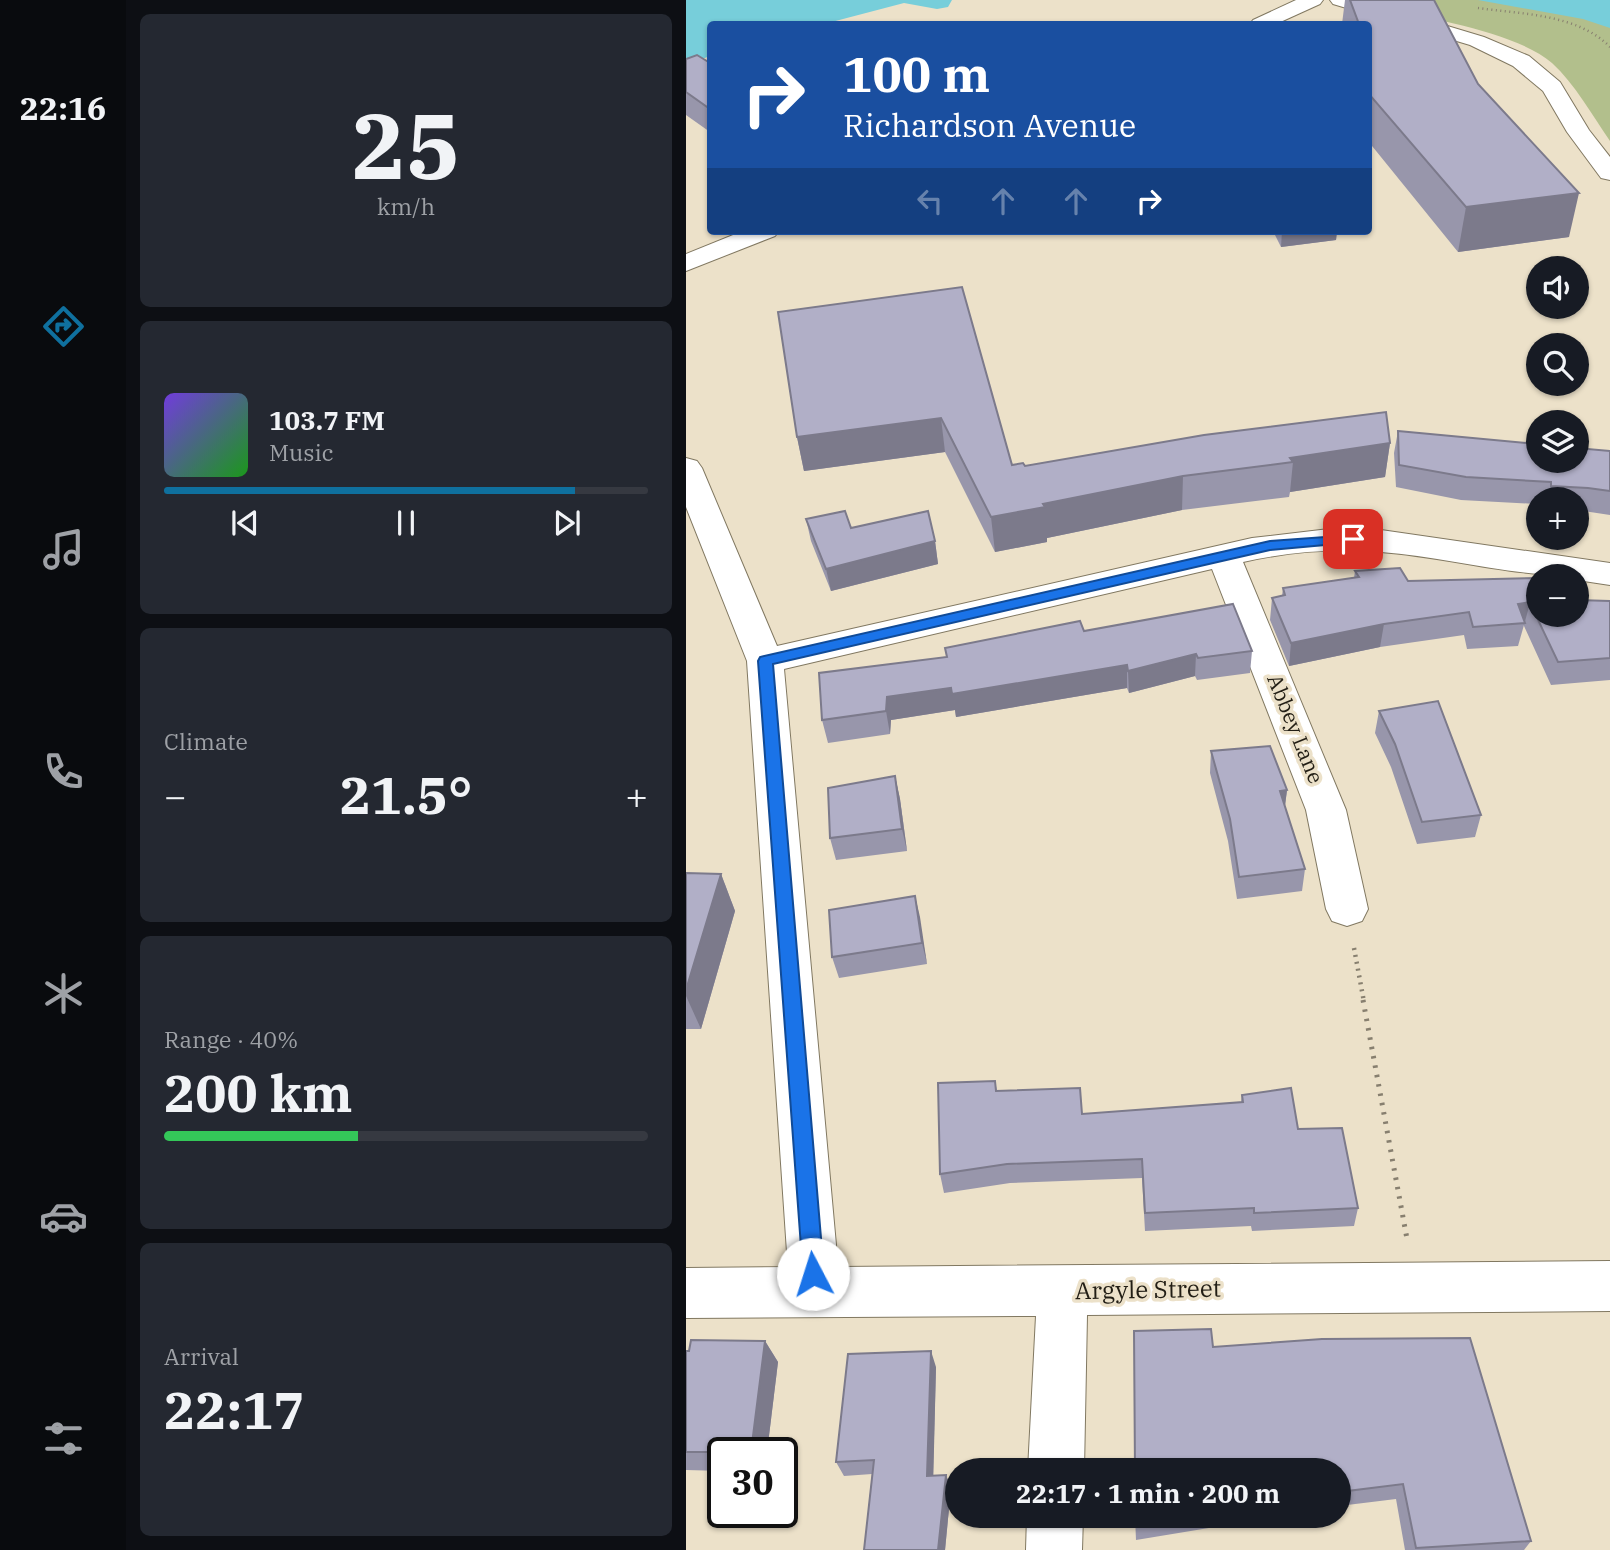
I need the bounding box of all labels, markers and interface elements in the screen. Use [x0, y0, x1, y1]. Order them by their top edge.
text: 100 m [843, 42, 990, 105]
icon: right [728, 49, 819, 140]
text: 25 [351, 86, 461, 204]
text: 22:16 [20, 87, 106, 129]
text: Richardson Avenue [843, 104, 1136, 146]
icon: left [911, 182, 949, 220]
icon: ahead [984, 182, 1022, 220]
icon: ahead [1057, 182, 1095, 220]
icon: right [1130, 182, 1168, 220]
text: km/h [377, 191, 435, 221]
map controls [1526, 256, 1589, 627]
button: sound [1526, 256, 1589, 319]
icon: directions [39, 302, 88, 351]
button: search [1526, 333, 1589, 396]
text: 103.7 FM [269, 403, 385, 437]
button: layers [1526, 410, 1589, 473]
text: Music [269, 437, 334, 467]
button: + [1526, 487, 1589, 550]
icon: previous [226, 504, 264, 542]
icon: pause [387, 504, 425, 542]
icon: next [548, 504, 586, 542]
pin [1323, 509, 1383, 569]
icon: arrive [1334, 520, 1372, 558]
icon: music [39, 525, 88, 574]
button: − [1526, 564, 1589, 627]
street label: Abbey Lane [1261, 670, 1331, 787]
text: Climate [164, 726, 248, 756]
icon: phone [39, 747, 88, 796]
text: 21.5° [340, 761, 472, 828]
text: − [164, 771, 187, 820]
text: + [625, 771, 648, 820]
icon: climate [39, 969, 88, 1018]
text: Range · 40% [164, 1024, 298, 1054]
text: 200 km [164, 1059, 353, 1126]
icon: car [39, 1192, 88, 1241]
position arrow [776, 1237, 850, 1311]
street label: Argyle Street [1075, 1272, 1221, 1306]
text: Arrival [164, 1341, 239, 1371]
text: 22:17 [164, 1376, 305, 1443]
icon: filters [39, 1414, 88, 1463]
speed limit sign: 30 [707, 1437, 798, 1528]
text: 22:17 · 1 min · 200 m [1016, 1476, 1280, 1510]

